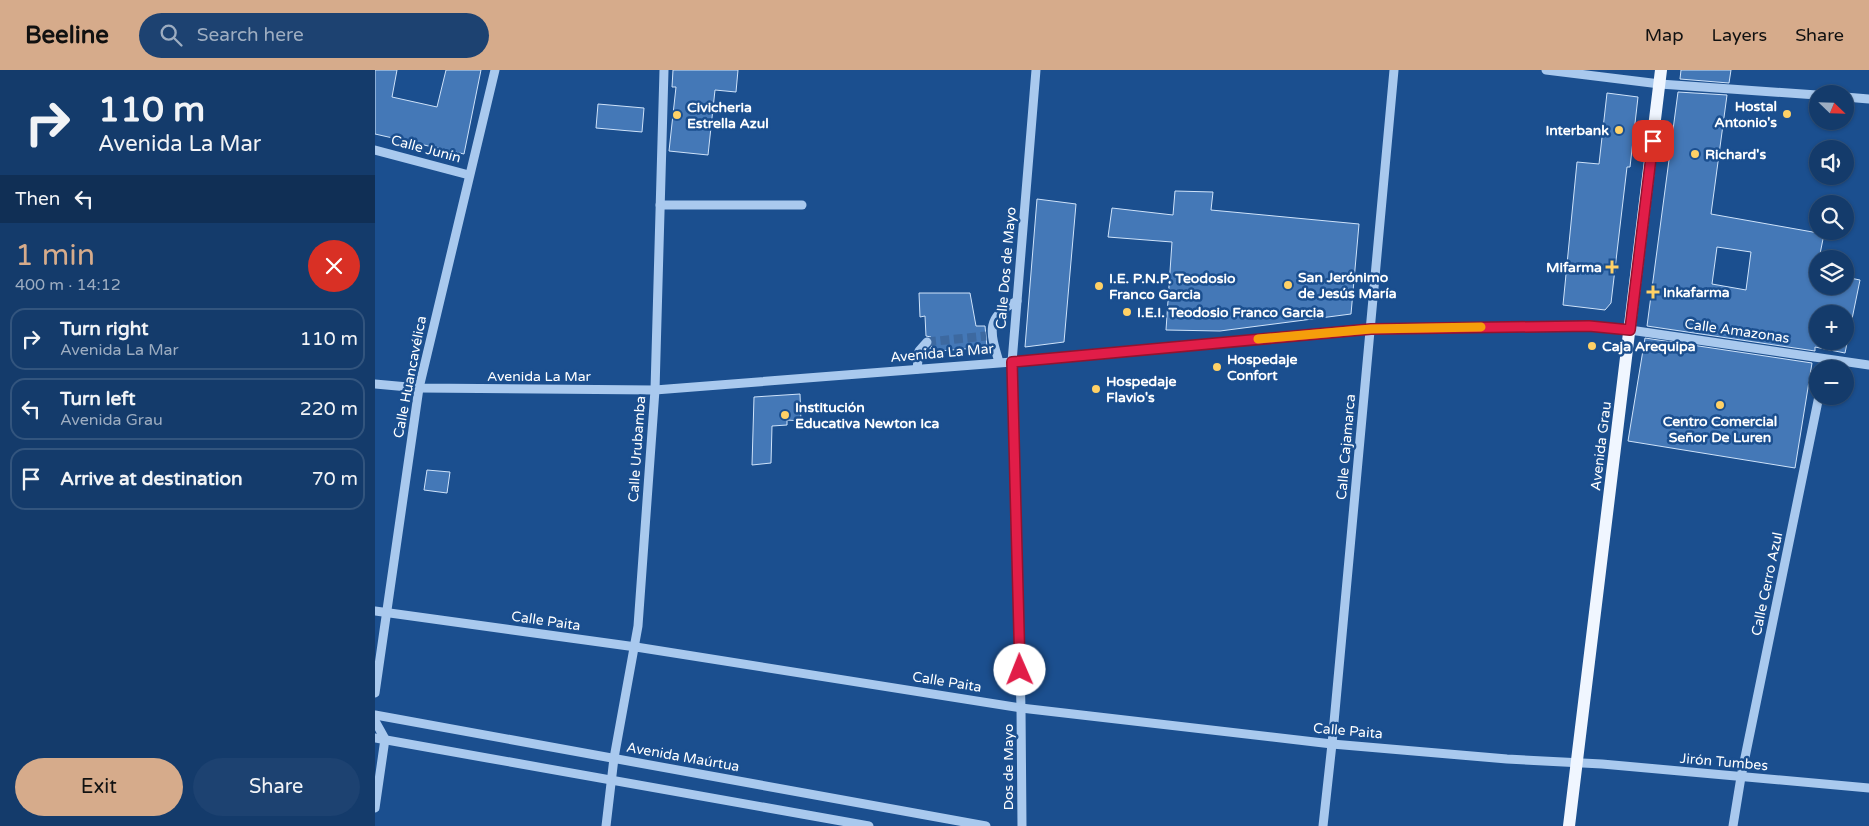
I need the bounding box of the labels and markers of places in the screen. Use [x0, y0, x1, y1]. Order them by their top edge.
place label: Hostal Antonio's [1714, 98, 1777, 131]
place label: Civicheria Estrella Azul [687, 99, 769, 132]
marker: Hostal Antonio's [1781, 108, 1793, 120]
marker: Civicheria Estrella Azul [671, 109, 683, 121]
pin [1632, 120, 1674, 162]
place label: Interbank [1545, 122, 1609, 139]
marker: Interbank [1613, 124, 1625, 136]
place label: Richard's [1705, 146, 1766, 163]
marker: Richard's [1689, 148, 1701, 160]
place label: Mifarma [1546, 259, 1602, 276]
marker: Mifarma [1606, 261, 1618, 273]
place label: San Jerónimo de Jesús María [1298, 269, 1397, 302]
place label: I.E. P.N.P. Teodosio Franco Garcia [1109, 270, 1236, 303]
marker: San Jerónimo de Jesús María [1282, 279, 1294, 291]
marker: I.E. P.N.P. Teodosio Franco Garcia [1093, 280, 1105, 292]
place label: Inkafarma [1663, 284, 1730, 301]
marker: Inkafarma [1647, 286, 1659, 298]
place label: I.E.I. Teodosio Franco Garcia [1137, 304, 1324, 321]
marker: I.E.I. Teodosio Franco Garcia [1121, 306, 1133, 318]
place label: Caja Arequipa [1602, 338, 1696, 355]
marker: Caja Arequipa [1586, 340, 1598, 352]
place label: Hospedaje Confort [1227, 351, 1298, 384]
marker: Hospedaje Confort [1211, 361, 1223, 373]
place label: Hospedaje Flavio's [1106, 373, 1177, 406]
marker: Hospedaje Flavio's [1090, 383, 1102, 395]
place label: Institución Educativa Newton Ica [795, 399, 939, 432]
marker: Centro Comercial Señor De Luren [1714, 399, 1726, 411]
marker: Institución Educativa Newton Ica [779, 409, 791, 421]
place label: Centro Comercial Señor De Luren [1663, 413, 1777, 446]

